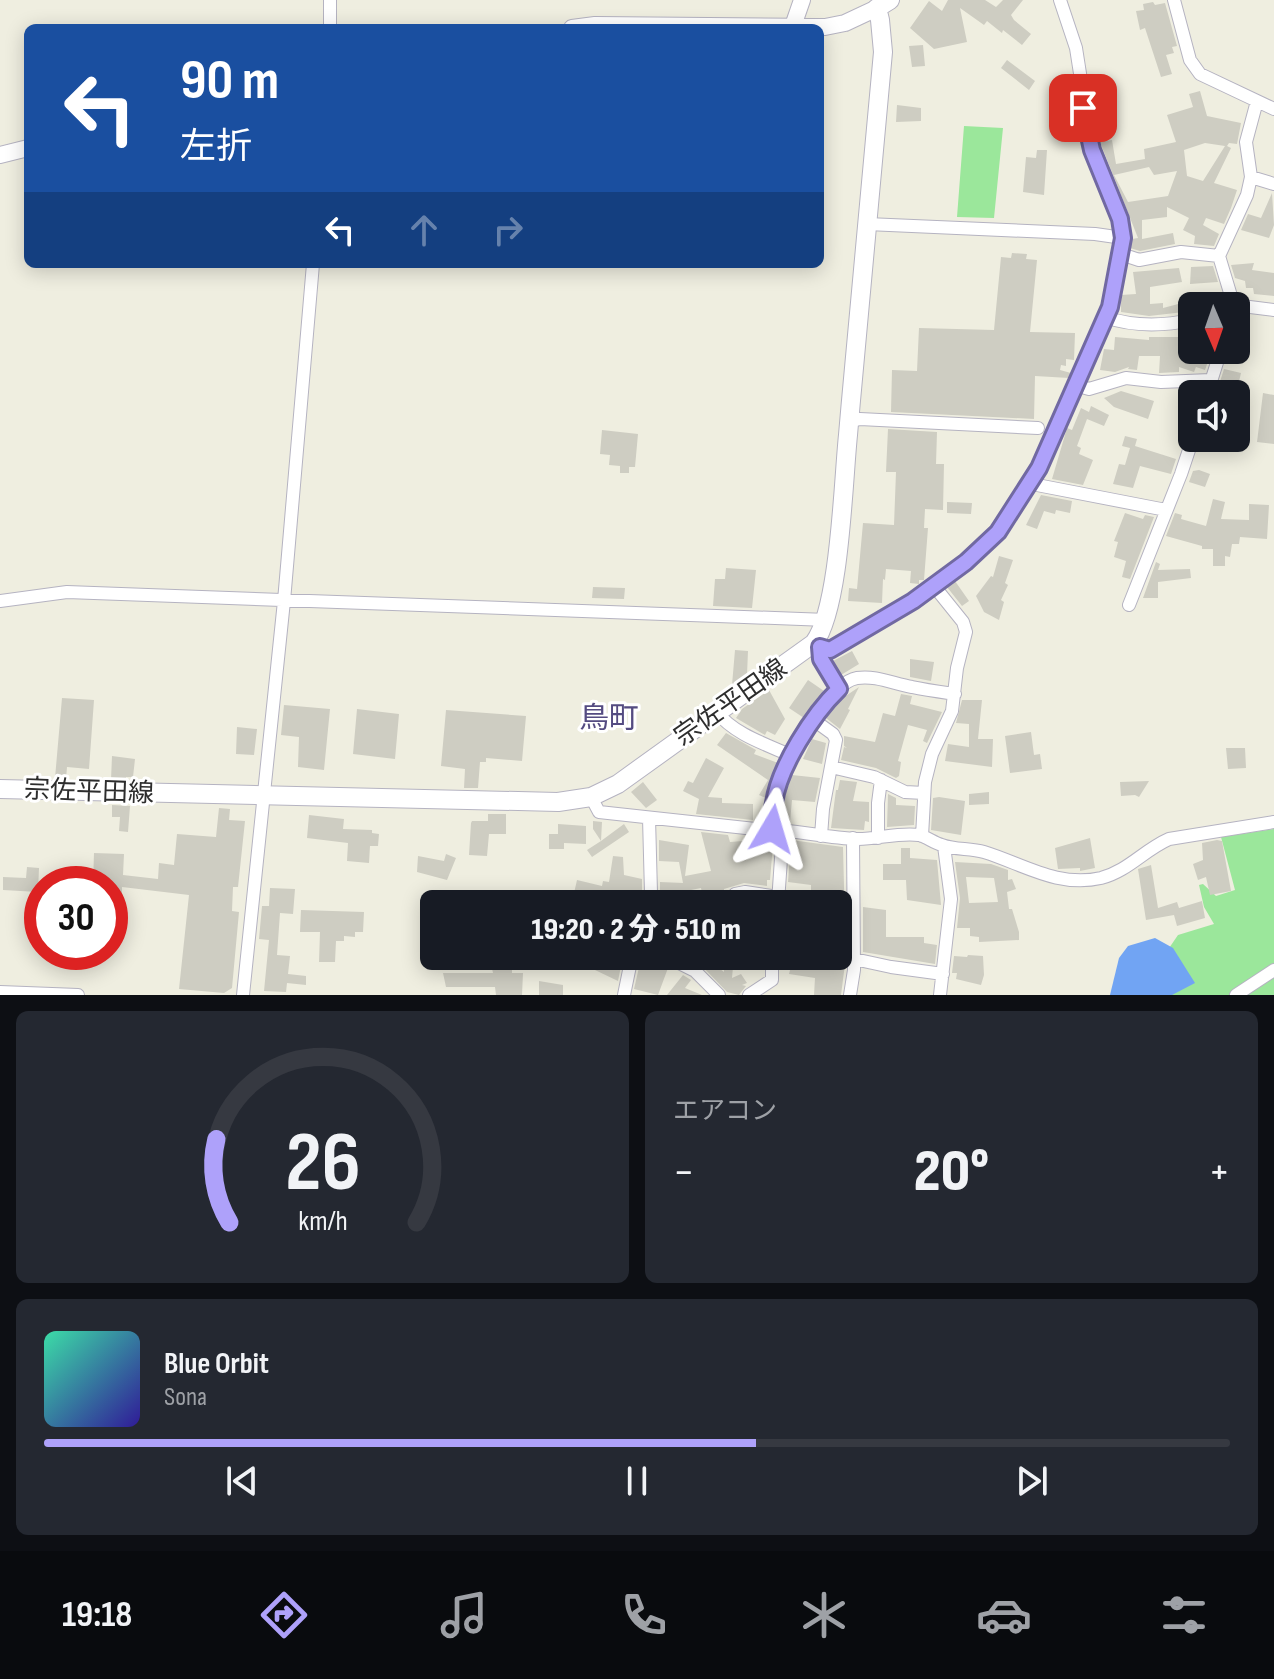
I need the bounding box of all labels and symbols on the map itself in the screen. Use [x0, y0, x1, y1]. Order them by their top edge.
pin [1049, 74, 1117, 142]
north arrow [1178, 292, 1250, 364]
street label: 宗佐平田線 [669, 653, 793, 753]
district label: 鳥町 [579, 701, 639, 737]
street label: 宗佐平田線 [23, 774, 155, 810]
position arrow [730, 787, 814, 871]
speed limit sign: 30 [24, 866, 128, 970]

